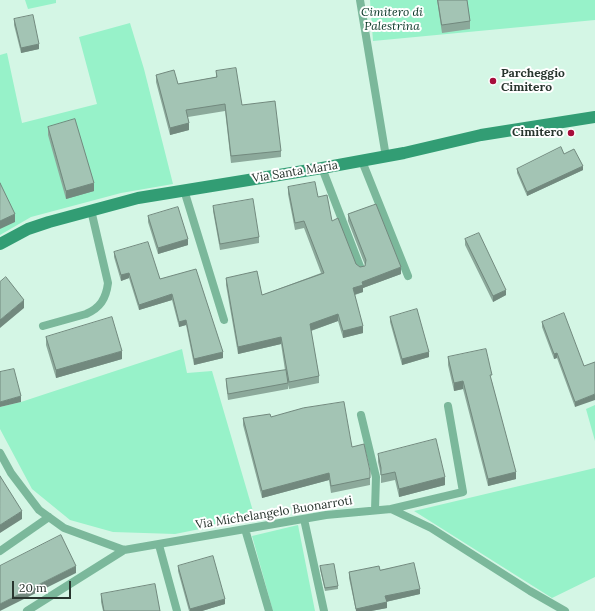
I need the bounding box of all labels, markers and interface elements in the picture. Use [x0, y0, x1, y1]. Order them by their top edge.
park label: Cimitero di Palestrina [361, 6, 423, 34]
place label: Parcheggio Cimitero [501, 67, 565, 95]
marker: Parcheggio Cimitero [488, 76, 498, 86]
place label: Cimitero [512, 126, 563, 140]
marker: Cimitero [566, 128, 576, 138]
street label: Via Santa Maria [251, 158, 339, 186]
street label: Via Michelangelo Buonarroti [195, 493, 353, 533]
scale bar [14, 573, 73, 599]
text: 20 m [19, 580, 47, 595]

